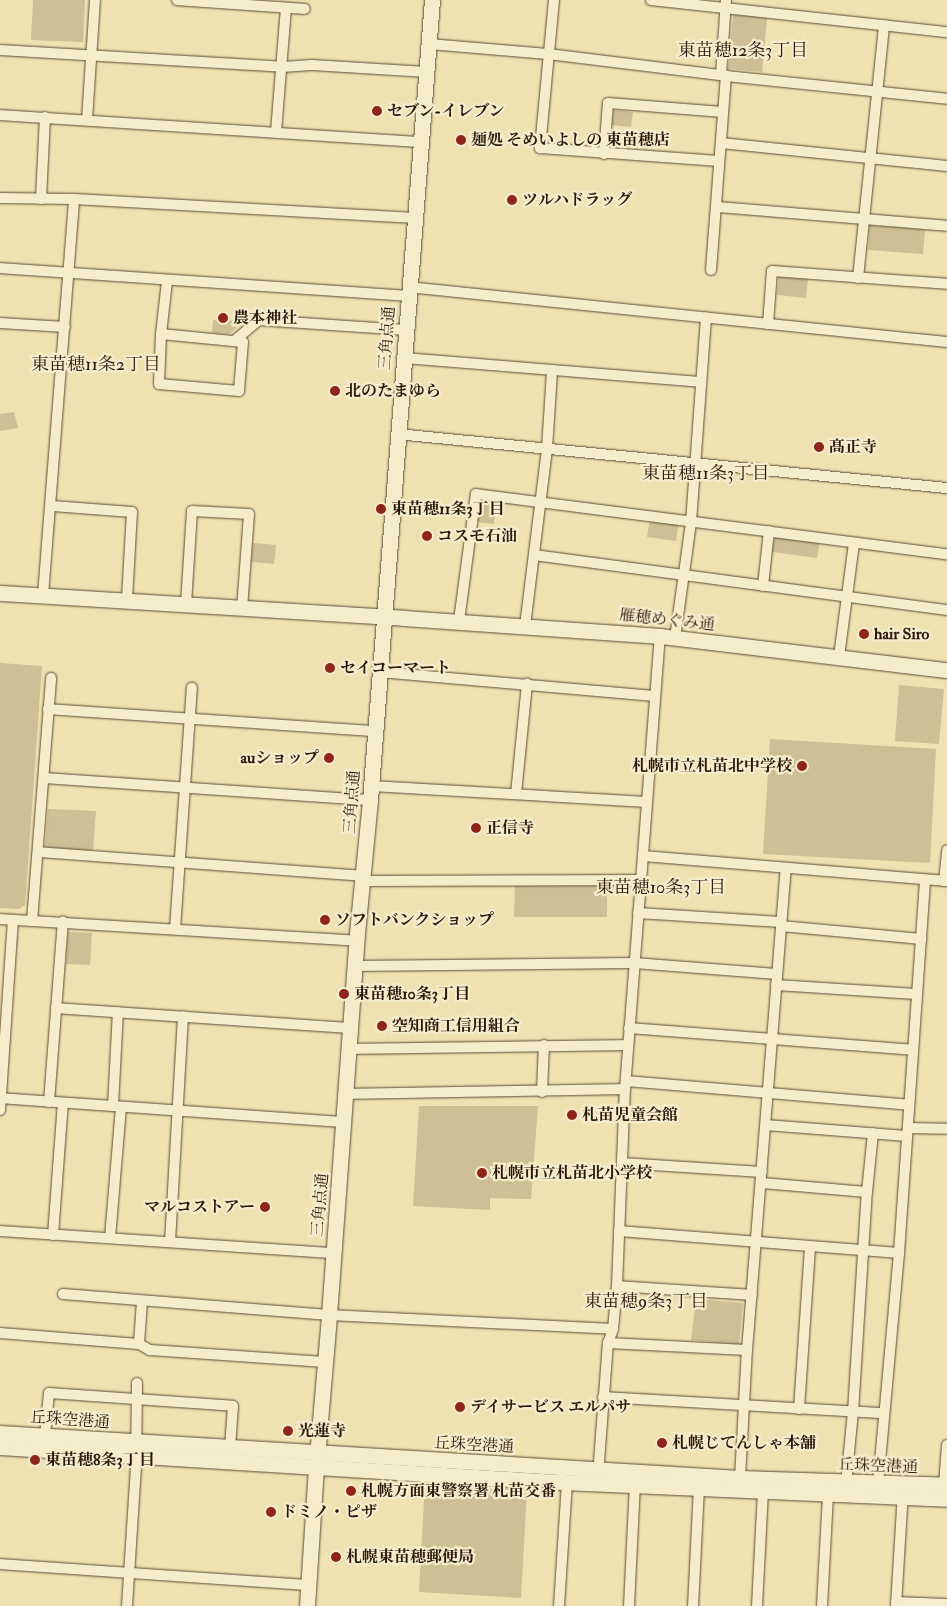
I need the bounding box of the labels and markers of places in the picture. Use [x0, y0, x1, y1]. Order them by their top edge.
place label: セブン-イレブン [387, 101, 506, 121]
marker: セブン-イレブン [371, 105, 383, 117]
place label: 麺処 そめいよしの 東苗穂店 [471, 130, 670, 150]
marker: 麺処 そめいよしの 東苗穂店 [455, 134, 467, 146]
place label: ツルハドラッグ [522, 190, 634, 210]
marker: ツルハドラッグ [506, 194, 518, 206]
place label: 農本神社 [233, 308, 297, 328]
marker: 農本神社 [217, 312, 229, 324]
place label: 北のたまゆら [345, 381, 441, 401]
marker: 北のたまゆら [329, 385, 341, 397]
place label: 髙正寺 [829, 437, 877, 457]
marker: 髙正寺 [813, 441, 825, 453]
place label: 東苗穂11条3丁目 [391, 499, 505, 519]
marker: 東苗穂11条3丁目 [375, 503, 387, 515]
place label: コスモ石油 [437, 526, 517, 546]
marker: コスモ石油 [421, 530, 433, 542]
place label: hair Siro [874, 624, 929, 644]
marker: hair Siro [858, 628, 870, 640]
place label: セイコーマート [340, 658, 452, 678]
marker: セイコーマート [324, 662, 336, 674]
place label: auショップ [240, 748, 319, 768]
marker: auショップ [323, 752, 335, 764]
place label: 札幌市立札苗北中学校 [632, 756, 792, 776]
marker: 札幌市立札苗北中学校 [796, 760, 808, 772]
place label: 正信寺 [486, 818, 534, 838]
marker: 正信寺 [470, 822, 482, 834]
place label: ソフトバンクショップ [335, 910, 495, 930]
marker: ソフトバンクショップ [319, 914, 331, 926]
place label: 東苗穂10条3丁目 [354, 984, 470, 1004]
marker: 東苗穂10条3丁目 [338, 988, 350, 1000]
place label: 空知商工信用組合 [392, 1016, 520, 1036]
marker: 空知商工信用組合 [376, 1020, 388, 1032]
place label: 札苗児童会館 [582, 1105, 678, 1125]
marker: 札苗児童会館 [566, 1109, 578, 1121]
place label: 札幌市立札苗北小学校 [492, 1163, 652, 1183]
marker: 札幌市立札苗北小学校 [476, 1167, 488, 1179]
place label: マルコストアー [143, 1197, 255, 1217]
marker: マルコストアー [259, 1201, 271, 1213]
place label: デイサービス エルパサ [470, 1397, 633, 1417]
marker: デイサービス エルパサ [454, 1401, 466, 1413]
place label: 光蓮寺 [298, 1421, 346, 1441]
marker: 光蓮寺 [282, 1425, 294, 1437]
place label: 札幌じてんしゃ本舗 [672, 1433, 816, 1453]
marker: 札幌じてんしゃ本舗 [656, 1437, 668, 1449]
place label: 東苗穂8条3丁目 [45, 1450, 155, 1470]
marker: 東苗穂8条3丁目 [29, 1454, 41, 1466]
place label: 札幌方面東警察署 札苗交番 [361, 1481, 556, 1501]
marker: 札幌方面東警察署 札苗交番 [345, 1485, 357, 1497]
place label: ドミノ・ピザ [281, 1502, 377, 1522]
marker: ドミノ・ピザ [265, 1506, 277, 1518]
place label: 札幌東苗穂郵便局 [346, 1547, 474, 1567]
marker: 札幌東苗穂郵便局 [330, 1551, 342, 1563]

